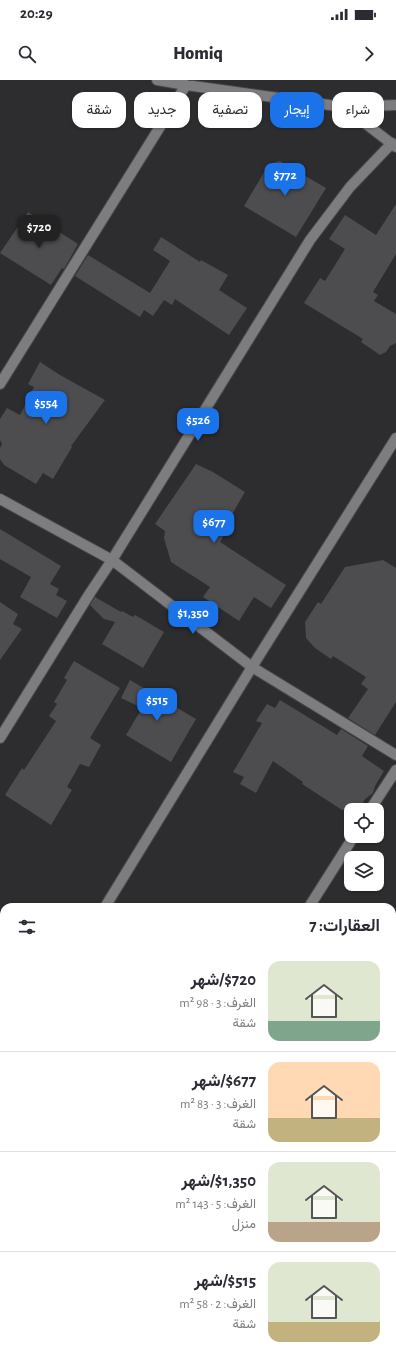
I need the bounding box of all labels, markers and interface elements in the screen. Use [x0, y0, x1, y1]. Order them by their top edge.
text: 20:29 [20, 6, 53, 21]
icon: search [16, 43, 38, 65]
icon: forward [358, 43, 380, 65]
text: Homiq [173, 45, 223, 63]
chip: شقة [72, 92, 126, 128]
chip: جديد [134, 92, 190, 128]
chip: تصفية [198, 92, 262, 128]
chip: إيجار [270, 92, 324, 128]
chip: شراء [332, 92, 384, 128]
pin: $772 [261, 163, 309, 197]
text: $772 [273, 169, 297, 182]
pin: $720 [15, 215, 63, 249]
text: $720 [27, 221, 51, 234]
pin: $554 [22, 391, 70, 425]
text: $554 [34, 397, 58, 410]
pin: $526 [174, 408, 222, 442]
text: $526 [186, 414, 210, 427]
pin: $677 [190, 510, 238, 544]
text: $677 [202, 516, 226, 529]
pin: $1,350 [160, 601, 226, 635]
text: $1,350 [177, 607, 209, 620]
pin: $515 [133, 688, 181, 722]
text: $515 [146, 694, 168, 707]
map controls [344, 803, 384, 891]
button: locate [344, 803, 384, 843]
button: layers [344, 851, 384, 891]
icon: filters [16, 916, 38, 938]
text: العقارات: 7 [309, 917, 380, 934]
text: $720/شهر [191, 971, 256, 988]
icon: home [300, 977, 348, 1025]
text: الغرف: 3 · 98 m² [179, 997, 256, 1010]
text: شقة [233, 1017, 256, 1030]
text: $677/شهر [192, 1072, 256, 1089]
icon: home [300, 1078, 348, 1126]
text: الغرف: 3 · 83 m² [180, 1098, 256, 1111]
text: شقة [233, 1118, 256, 1131]
text: $1,350/شهر [181, 1172, 256, 1189]
icon: home [300, 1178, 348, 1226]
text: الغرف: 5 · 143 m² [175, 1198, 256, 1211]
text: منزل [232, 1218, 256, 1231]
text: $515/شهر [194, 1272, 256, 1289]
icon: home [300, 1278, 348, 1326]
text: الغرف: 2 · 58 m² [179, 1298, 256, 1311]
text: شقة [233, 1318, 256, 1331]

